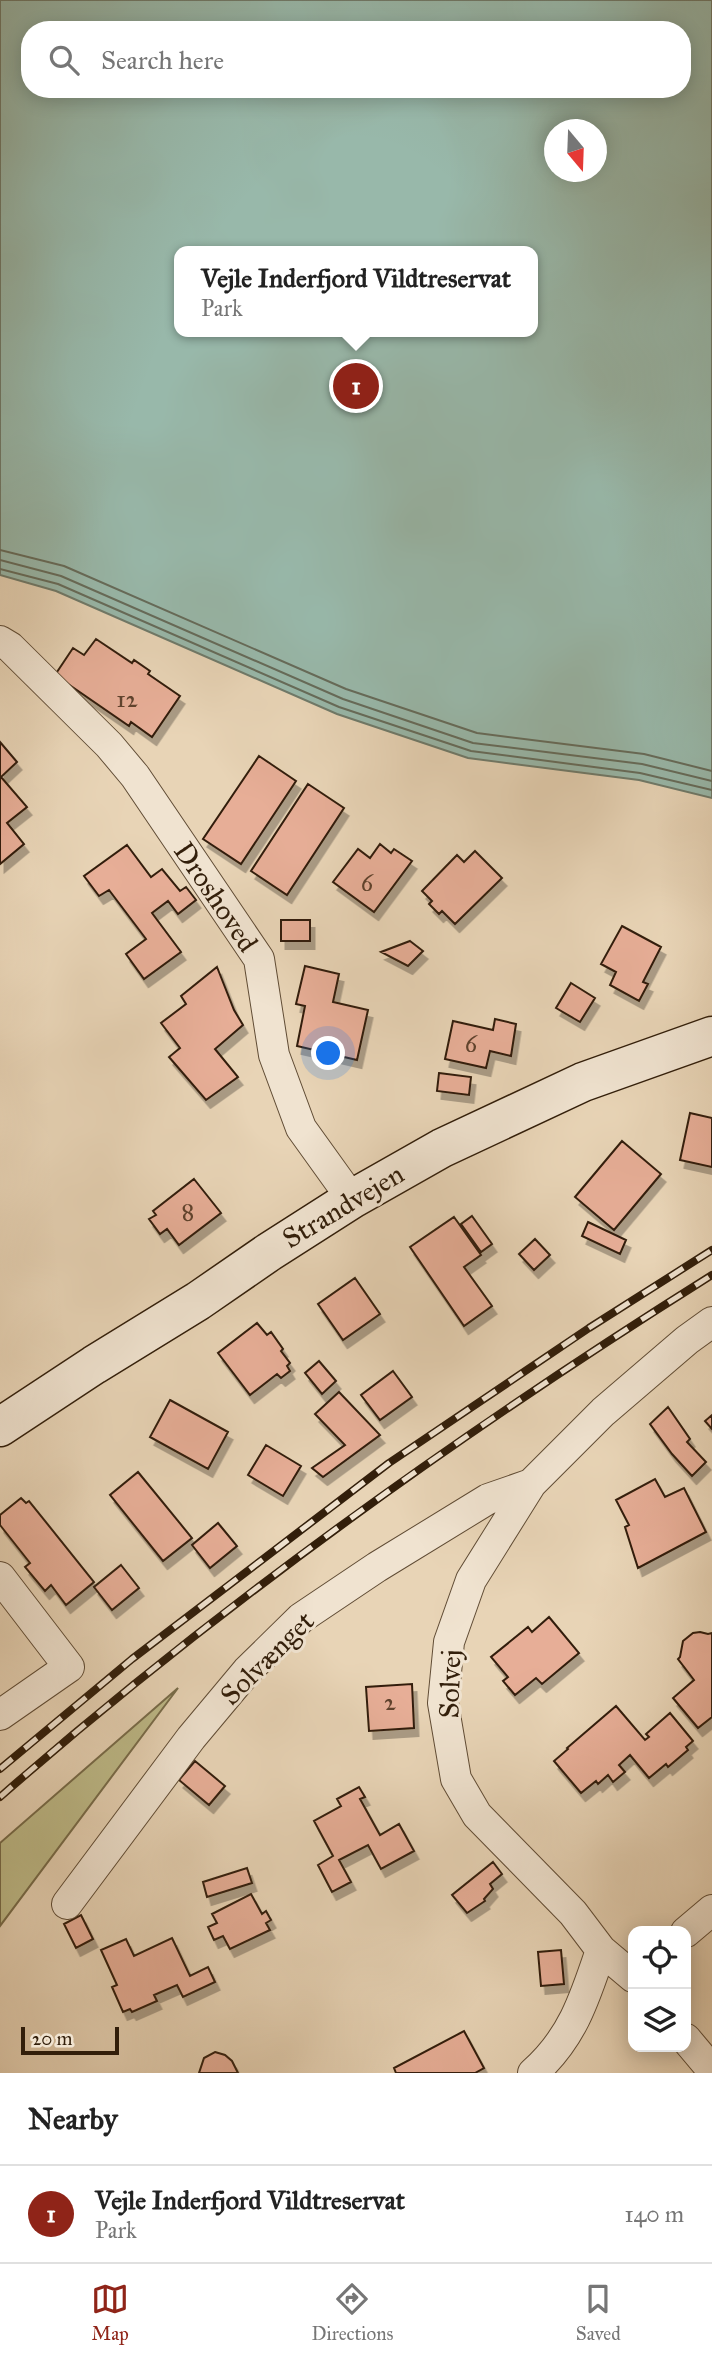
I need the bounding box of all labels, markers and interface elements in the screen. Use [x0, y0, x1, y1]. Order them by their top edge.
search box [21, 21, 691, 98]
icon: search [45, 41, 83, 79]
text: Search here [101, 44, 224, 76]
north arrow [544, 119, 607, 182]
popup [174, 246, 538, 337]
text: Vejle Inderfjord Vildtreservat [201, 262, 511, 294]
text: Park [201, 294, 243, 322]
pin: 1 [333, 360, 379, 412]
house number: 12 [116, 684, 138, 714]
street label: Droshoved [166, 835, 266, 959]
house number: 6 [361, 868, 374, 898]
house number: 6 [465, 1029, 478, 1059]
your location [311, 1036, 345, 1070]
street label: Strandvejen [276, 1156, 410, 1256]
house number: 8 [182, 1197, 194, 1227]
street label: Solvænget [213, 1604, 321, 1712]
street label: Solvej [431, 1649, 469, 1719]
house number: 2 [384, 1687, 396, 1717]
map controls [628, 1926, 691, 2052]
button: locate [628, 1926, 691, 1989]
button: layers [628, 1989, 691, 2052]
scale bar [21, 2024, 119, 2056]
text: 20 m [32, 2027, 73, 2050]
text: Nearby [28, 2101, 118, 2137]
text: Vejle Inderfjord Vildtreservat [95, 2184, 405, 2216]
text: 1 [46, 2200, 56, 2228]
text: 140 m [624, 2200, 684, 2228]
text: Park [95, 2216, 137, 2244]
tab: Map [91, 2280, 129, 2345]
tab: Directions [311, 2280, 393, 2345]
tab: Saved [576, 2280, 621, 2345]

